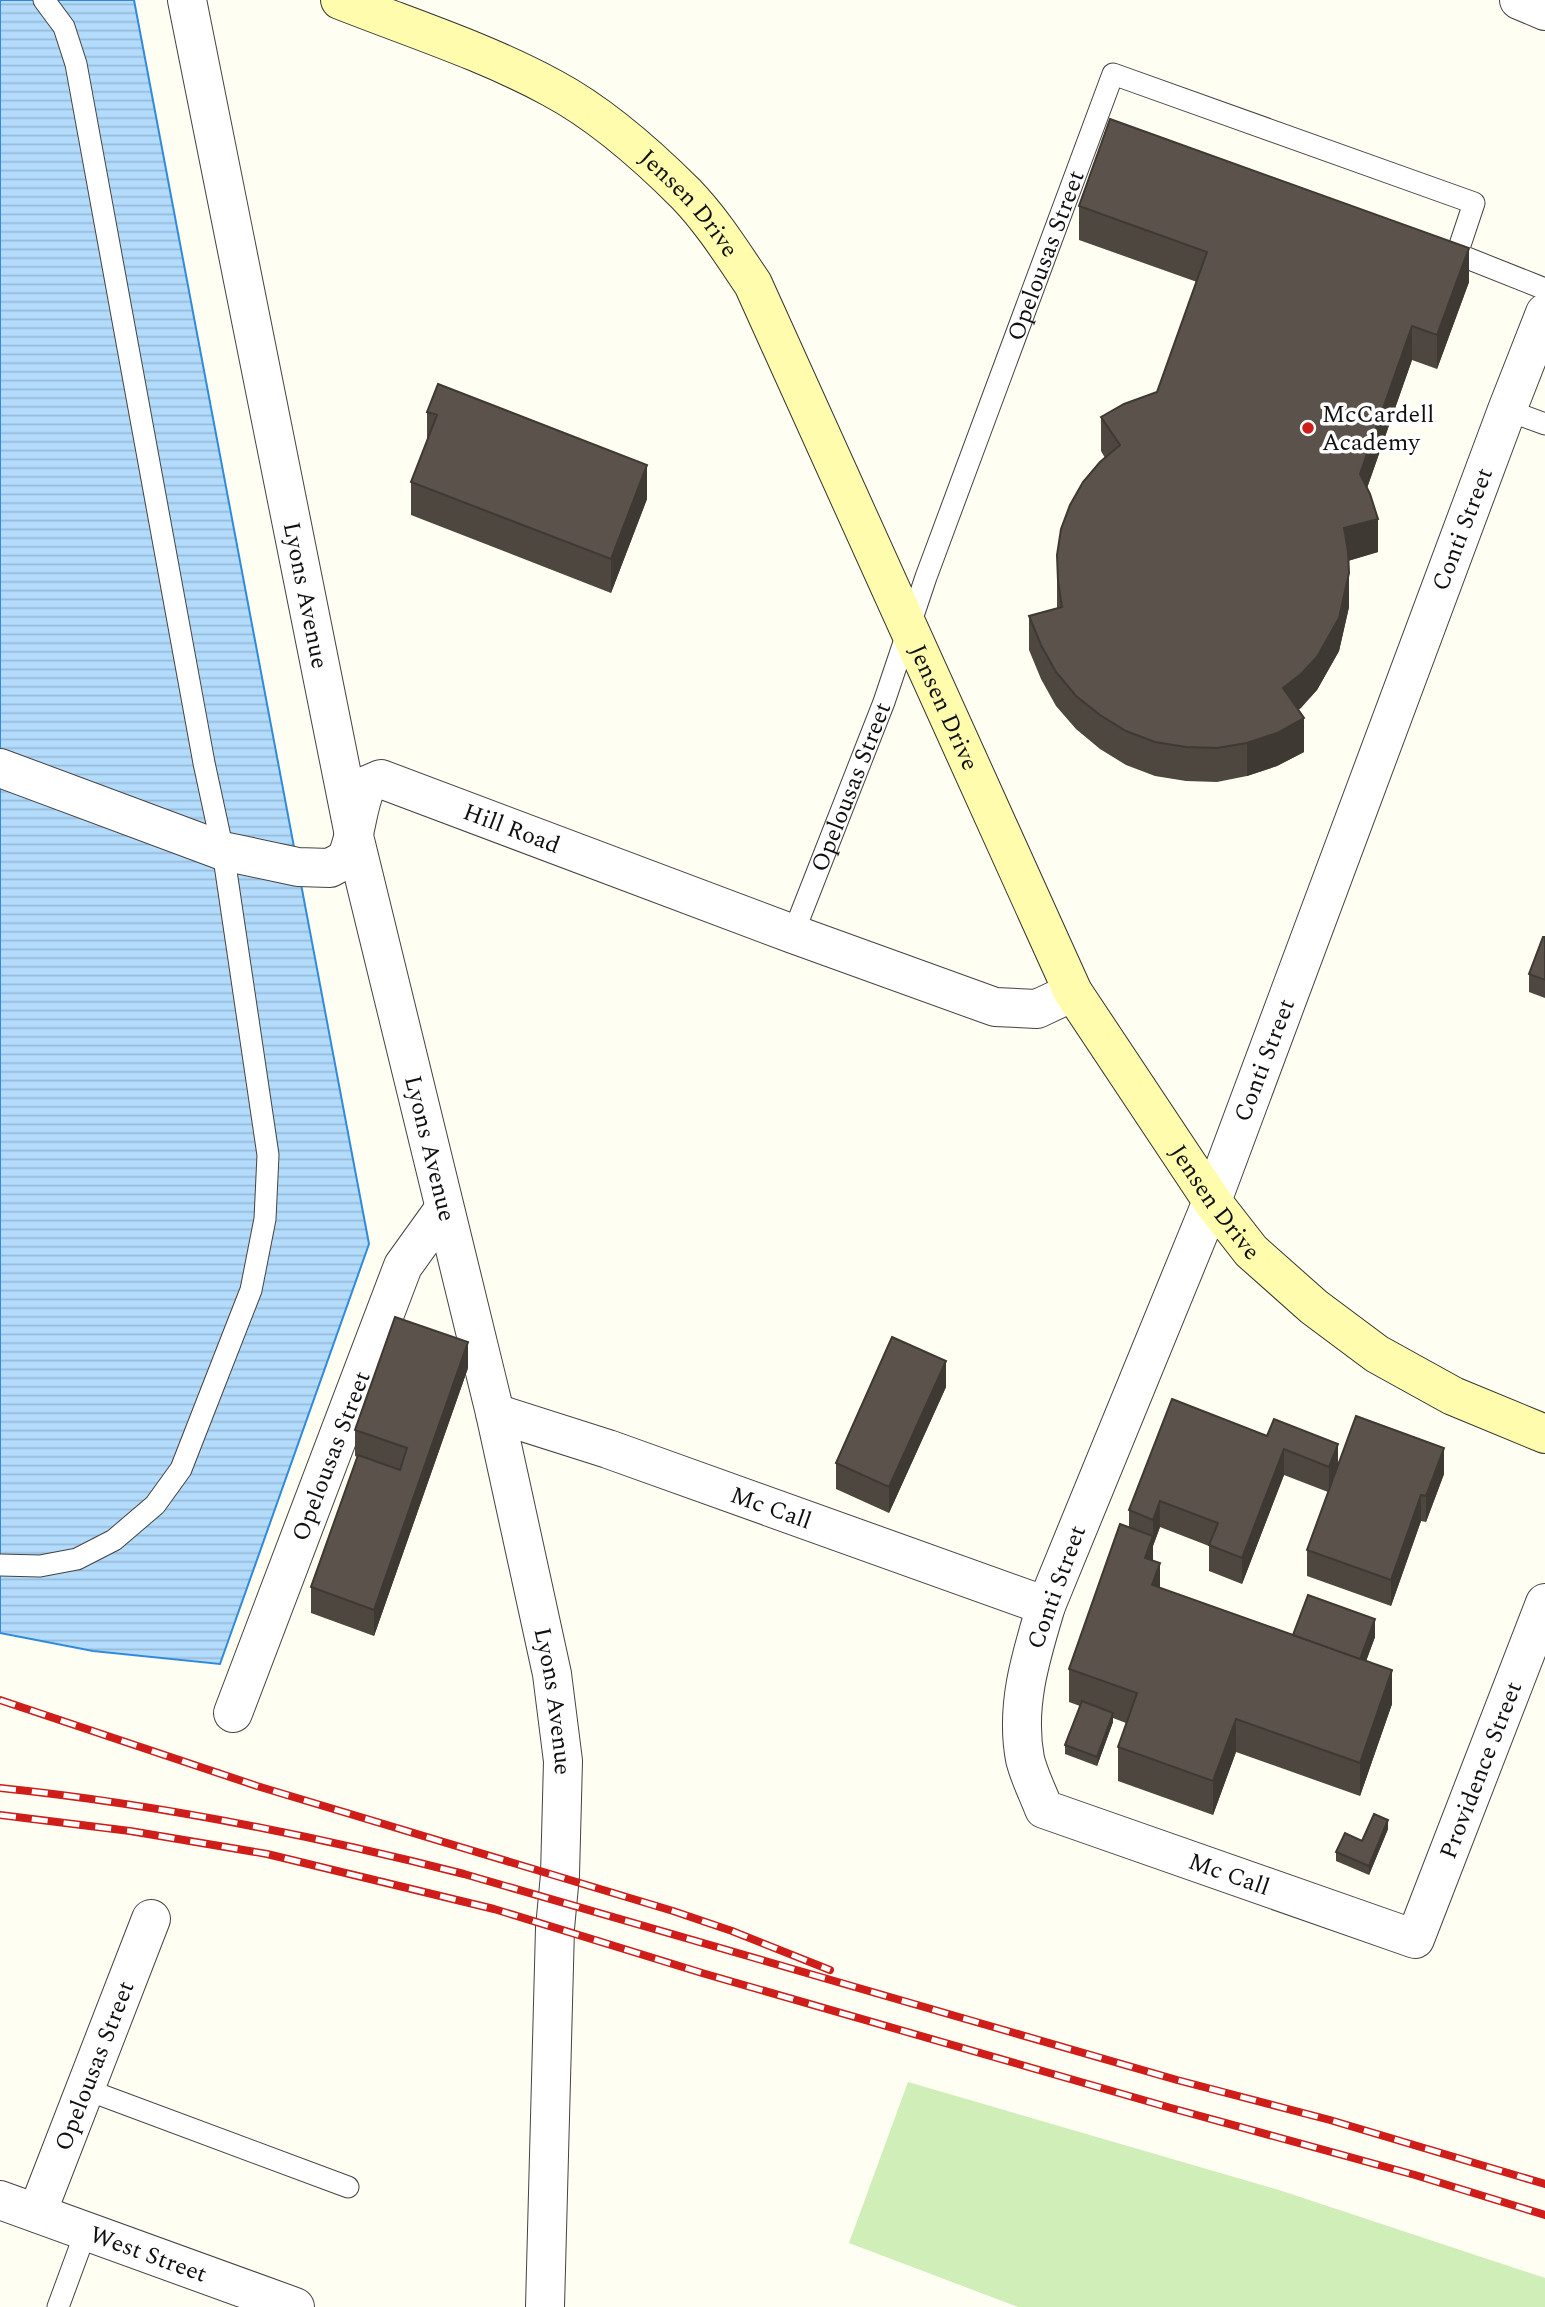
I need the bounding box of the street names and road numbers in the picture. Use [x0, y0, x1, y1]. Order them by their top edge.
street label: Jensen Drive [631, 141, 747, 265]
street label: Opelousas Street [998, 165, 1095, 346]
street label: Conti Street [1423, 463, 1503, 596]
street label: Lyons Avenue [273, 519, 337, 672]
street label: Jensen Drive [899, 639, 988, 777]
street label: Opelousas Street [802, 697, 901, 878]
street label: Hill Road [458, 794, 565, 864]
street label: Conti Street [1225, 994, 1305, 1127]
street label: Lyons Avenue [394, 1072, 465, 1225]
street label: Jensen Drive [1160, 1137, 1267, 1270]
street label: Opelousas Street [283, 1366, 380, 1547]
street label: Mc Call [725, 1477, 816, 1540]
street label: Conti Street [1018, 1520, 1096, 1654]
street label: Lyons Avenue [523, 1624, 580, 1776]
street label: Providence Street [1431, 1676, 1532, 1864]
street label: Mc Call [1183, 1844, 1274, 1906]
street label: Opelousas Street [46, 1976, 144, 2156]
street label: West Street [85, 2217, 212, 2293]

